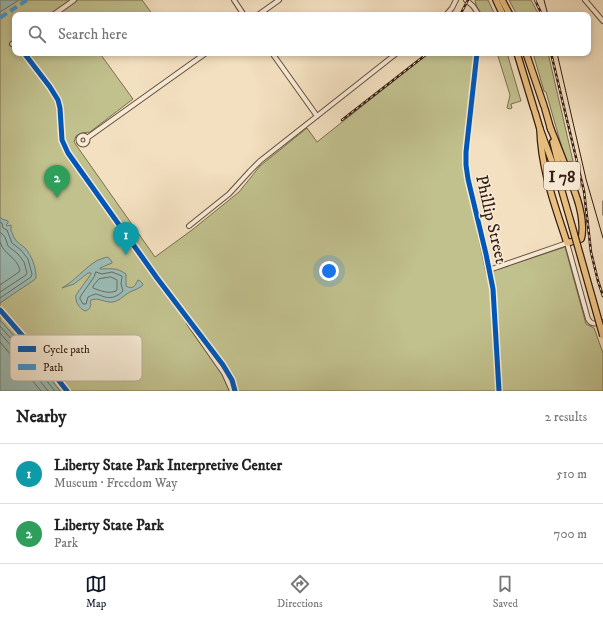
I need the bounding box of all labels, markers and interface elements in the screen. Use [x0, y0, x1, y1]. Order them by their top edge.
search box [12, 12, 591, 56]
icon: search [26, 23, 48, 45]
text: Search here [58, 25, 127, 44]
road number: I 78 [544, 162, 580, 190]
pin: 2 [44, 165, 70, 198]
street label: Phillip Street [470, 173, 512, 266]
pin: 1 [113, 222, 139, 255]
your location [319, 261, 339, 281]
legend [10, 335, 142, 381]
text: Cycle path [43, 343, 90, 357]
text: Path [43, 361, 64, 375]
text: Nearby [16, 406, 66, 428]
text: 2 results [545, 409, 587, 425]
text: Liberty State Park Interpretive Center [54, 456, 282, 475]
text: 1 [27, 466, 31, 482]
text: 510 m [556, 466, 587, 482]
text: Museum · Freedom Way [54, 475, 178, 491]
text: Liberty State Park [54, 516, 164, 535]
text: 2 [26, 526, 32, 542]
text: 700 m [554, 526, 587, 542]
text: Park [54, 535, 78, 551]
tab: Map [85, 573, 107, 611]
tab: Directions [277, 573, 323, 611]
tab: Saved [493, 573, 518, 611]

